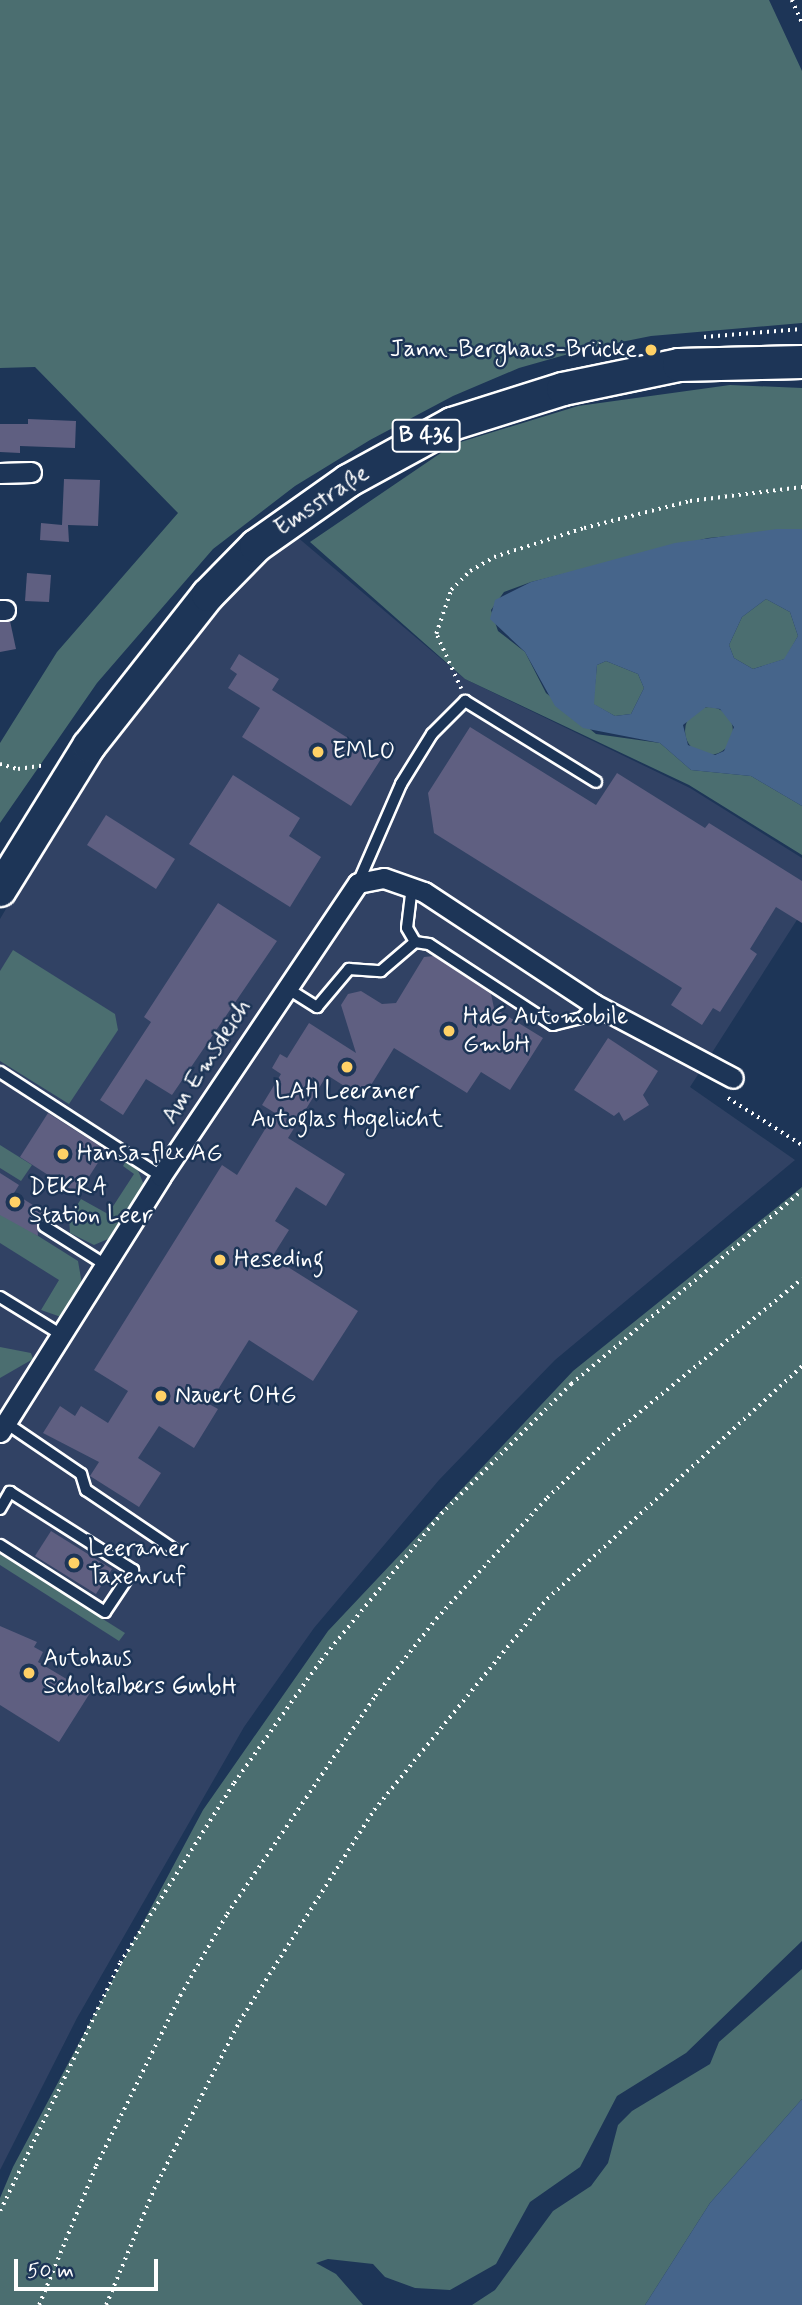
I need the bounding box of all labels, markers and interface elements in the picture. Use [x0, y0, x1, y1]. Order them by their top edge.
place label: Jann-Berghaus-Brücke [390, 336, 637, 364]
marker: Jann-Berghaus-Brücke [643, 342, 659, 358]
road number: B 436 [391, 416, 461, 456]
street label: Emsstraße [269, 459, 375, 543]
place label: EMLO [332, 738, 395, 766]
marker: EMLO [310, 744, 326, 760]
street label: Am Emsdeich [157, 996, 257, 1128]
place label: HdG Automobile GmbH [463, 1003, 628, 1059]
marker: HdG Automobile GmbH [441, 1023, 457, 1039]
marker: LAH Leeraner Autoglas Hogelücht [339, 1059, 355, 1075]
place label: LAH Leeraner Autoglas Hogelücht [250, 1078, 444, 1134]
place label: Hansa-flex AG [77, 1140, 222, 1168]
marker: Hansa-flex AG [55, 1146, 71, 1162]
place label: DEKRA Station Leer [29, 1174, 154, 1230]
marker: DEKRA Station Leer [7, 1194, 23, 1210]
place label: Heseding [234, 1246, 324, 1274]
marker: Heseding [212, 1252, 228, 1268]
place label: Nauert OHG [175, 1382, 296, 1410]
marker: Nauert OHG [153, 1388, 169, 1404]
place label: Leeraner Taxenruf [88, 1535, 190, 1591]
marker: Leeraner Taxenruf [66, 1555, 82, 1571]
place label: Autohaus Scholtalbers GmbH [43, 1645, 239, 1701]
marker: Autohaus Scholtalbers GmbH [21, 1665, 37, 1681]
scale bar [18, 2246, 161, 2290]
text: 50 m [27, 2257, 74, 2285]

